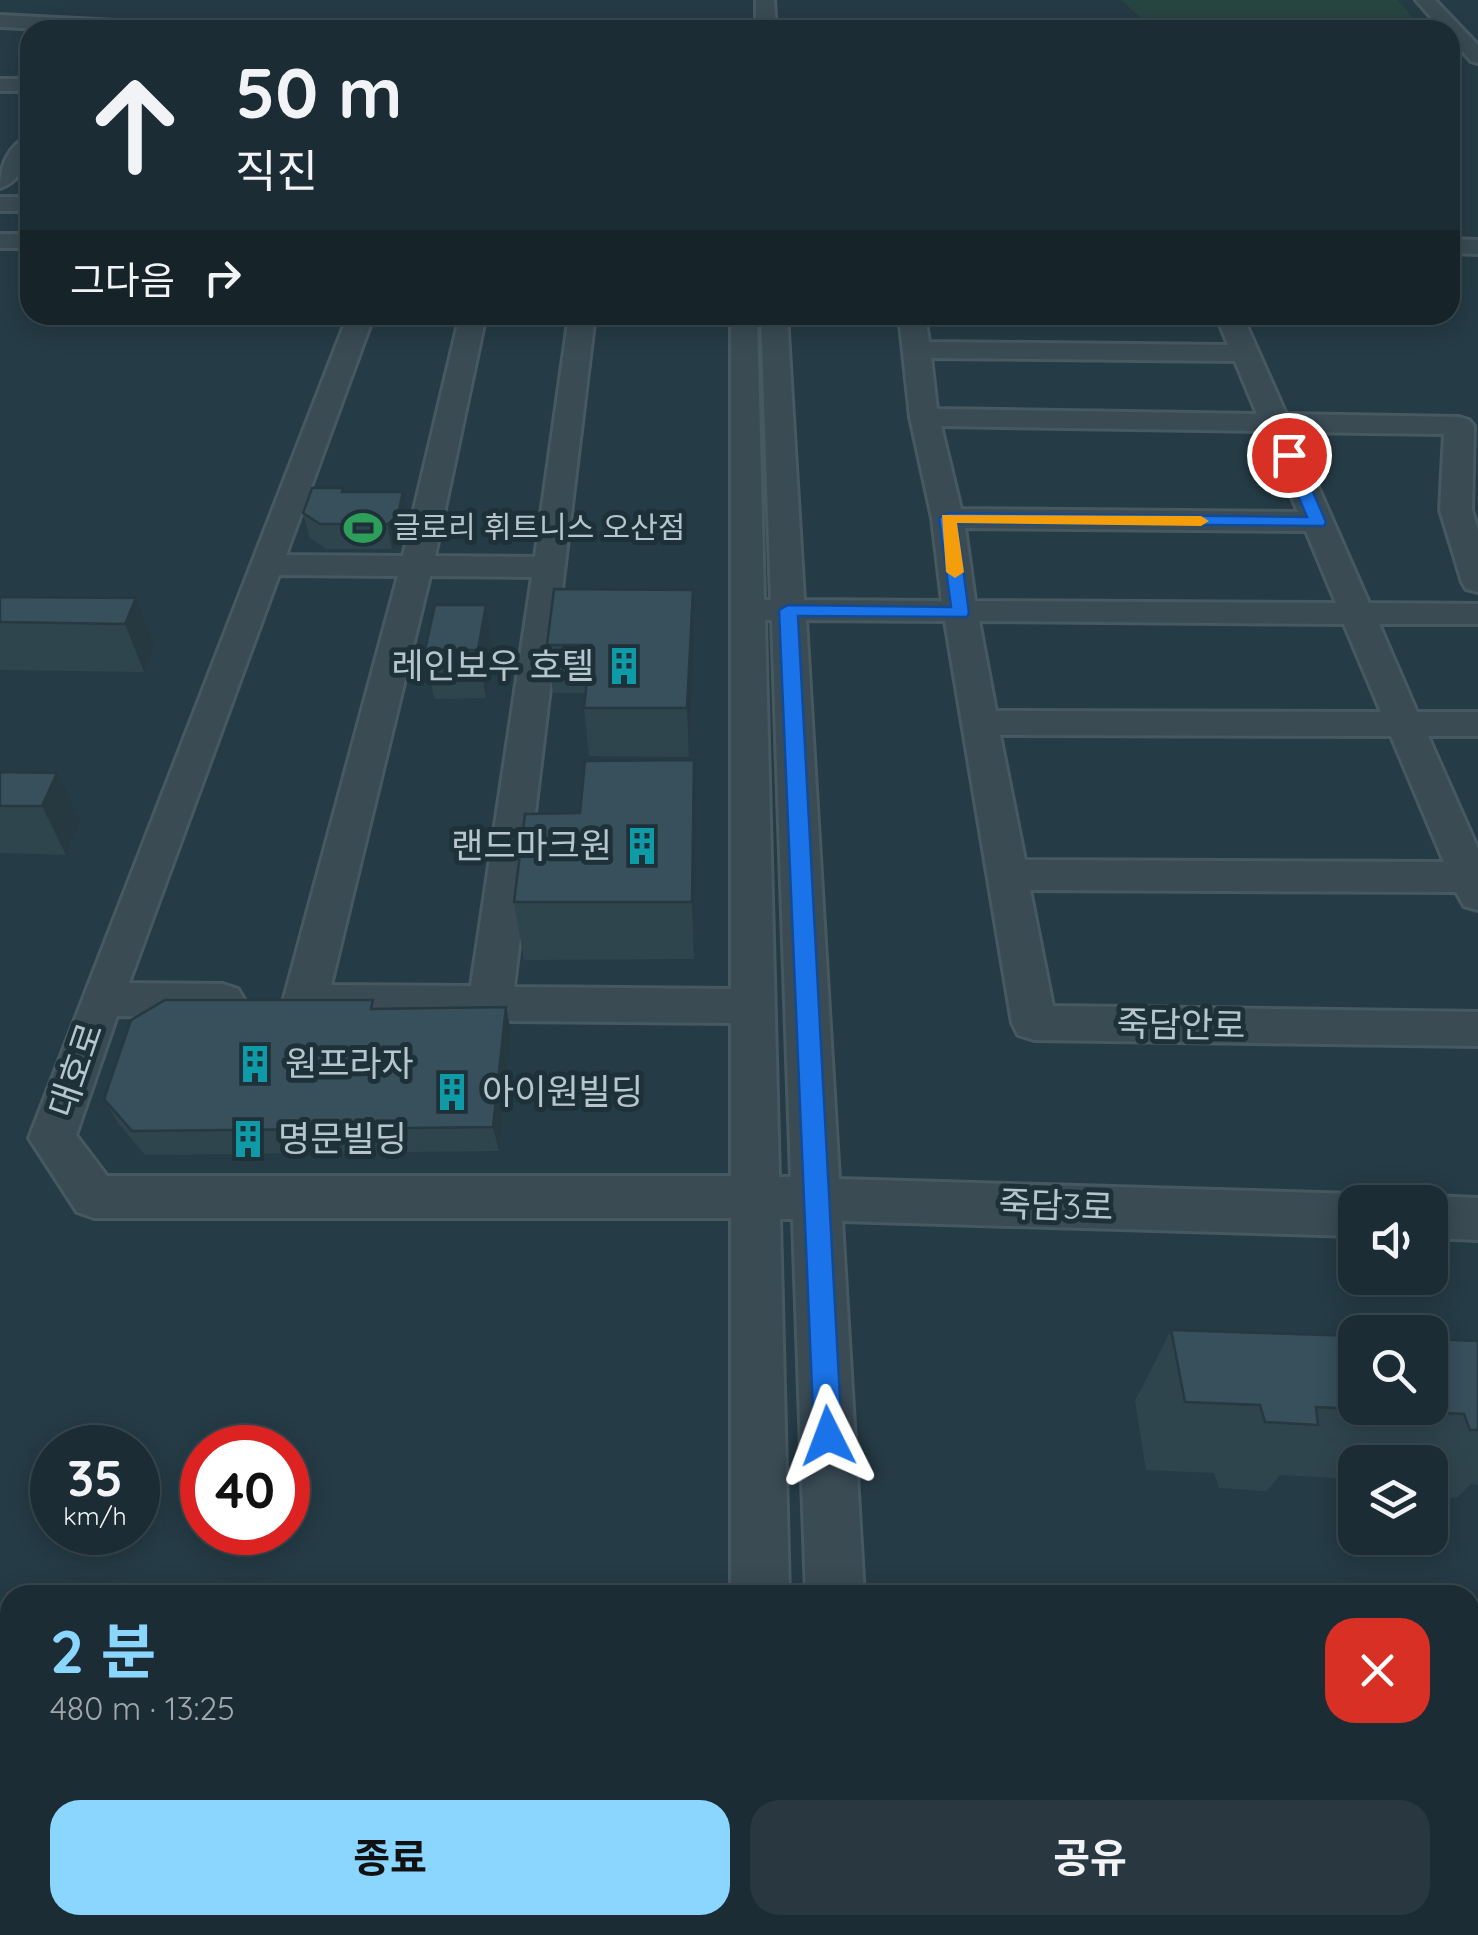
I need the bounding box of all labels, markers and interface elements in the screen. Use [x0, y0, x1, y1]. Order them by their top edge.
text: 50 m [235, 48, 402, 136]
icon: ahead [70, 60, 200, 190]
text: 직진 [235, 142, 318, 198]
icon: right [195, 250, 250, 305]
text: 그다음 [70, 256, 175, 304]
pin [1247, 413, 1332, 498]
icon: arrive [1262, 428, 1317, 483]
sports icon: 글로리 휘트니스 오산점 [342, 507, 384, 549]
place label: 글로리 휘트니스 오산점 [393, 508, 685, 546]
place label: 레인보우 호텔 [391, 643, 594, 687]
building icon: 레인보우 호텔 [603, 645, 645, 687]
place label: 랜드마크원 [451, 823, 612, 867]
building icon: 랜드마크원 [621, 825, 663, 867]
street label: 죽담안로 [1116, 1001, 1246, 1047]
street label: 대호로 [39, 1017, 112, 1123]
place label: 원프라자 [285, 1041, 414, 1085]
building icon: 원프라자 [234, 1043, 276, 1085]
place label: 아이원빌딩 [482, 1069, 643, 1113]
building icon: 아이원빌딩 [431, 1071, 473, 1113]
place label: 명문빌딩 [278, 1116, 407, 1160]
building icon: 명문빌딩 [227, 1118, 269, 1160]
street label: 죽담3로 [998, 1181, 1114, 1229]
map controls [1338, 1185, 1448, 1555]
button: sound [1338, 1185, 1448, 1295]
button: search [1338, 1315, 1448, 1425]
position arrow [776, 1384, 880, 1488]
speed limit sign: 40 [180, 1425, 310, 1555]
button: layers [1338, 1445, 1448, 1555]
text: 35 [67, 1446, 123, 1509]
text: km/h [63, 1500, 127, 1531]
text: 2 분 [50, 1613, 156, 1688]
button: close [1325, 1618, 1430, 1723]
text: 480 m · 13:25 [50, 1688, 235, 1728]
button: 종료 [50, 1800, 730, 1915]
button: 공유 [750, 1800, 1430, 1915]

